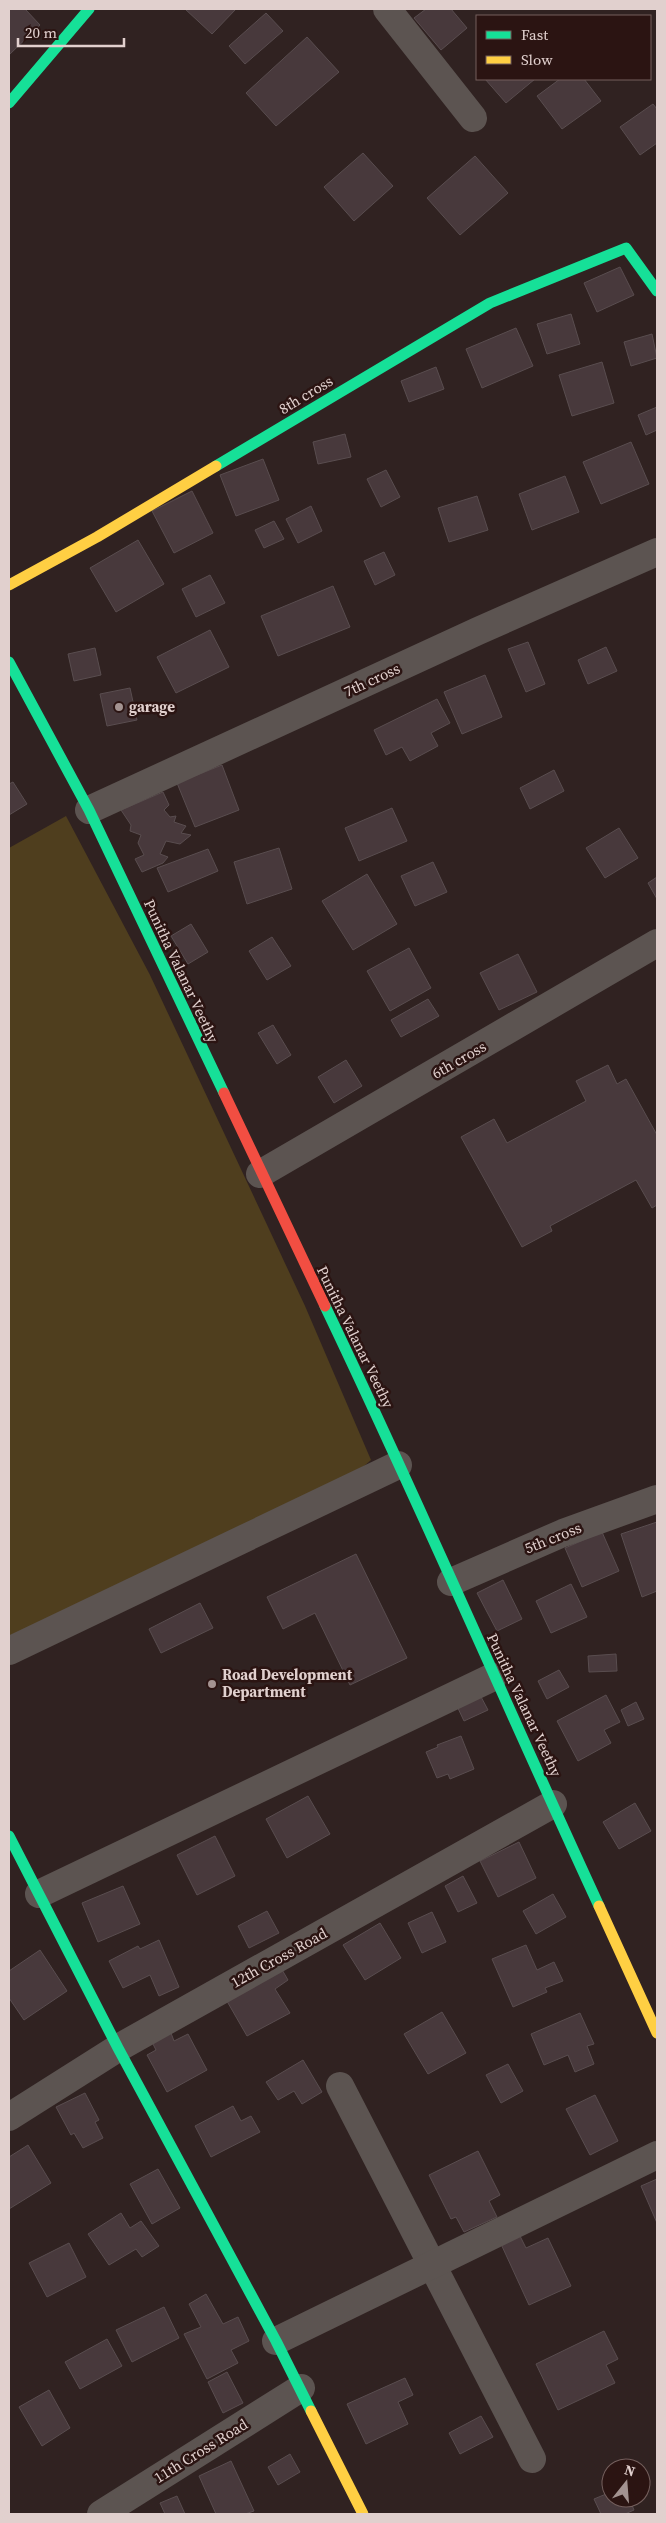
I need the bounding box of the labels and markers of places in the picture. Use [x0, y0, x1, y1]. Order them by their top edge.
place label: garage [129, 696, 175, 717]
marker: garage [113, 701, 125, 713]
place label: Road Development Department [222, 1664, 353, 1702]
marker: Road Development Department [206, 1678, 218, 1690]

